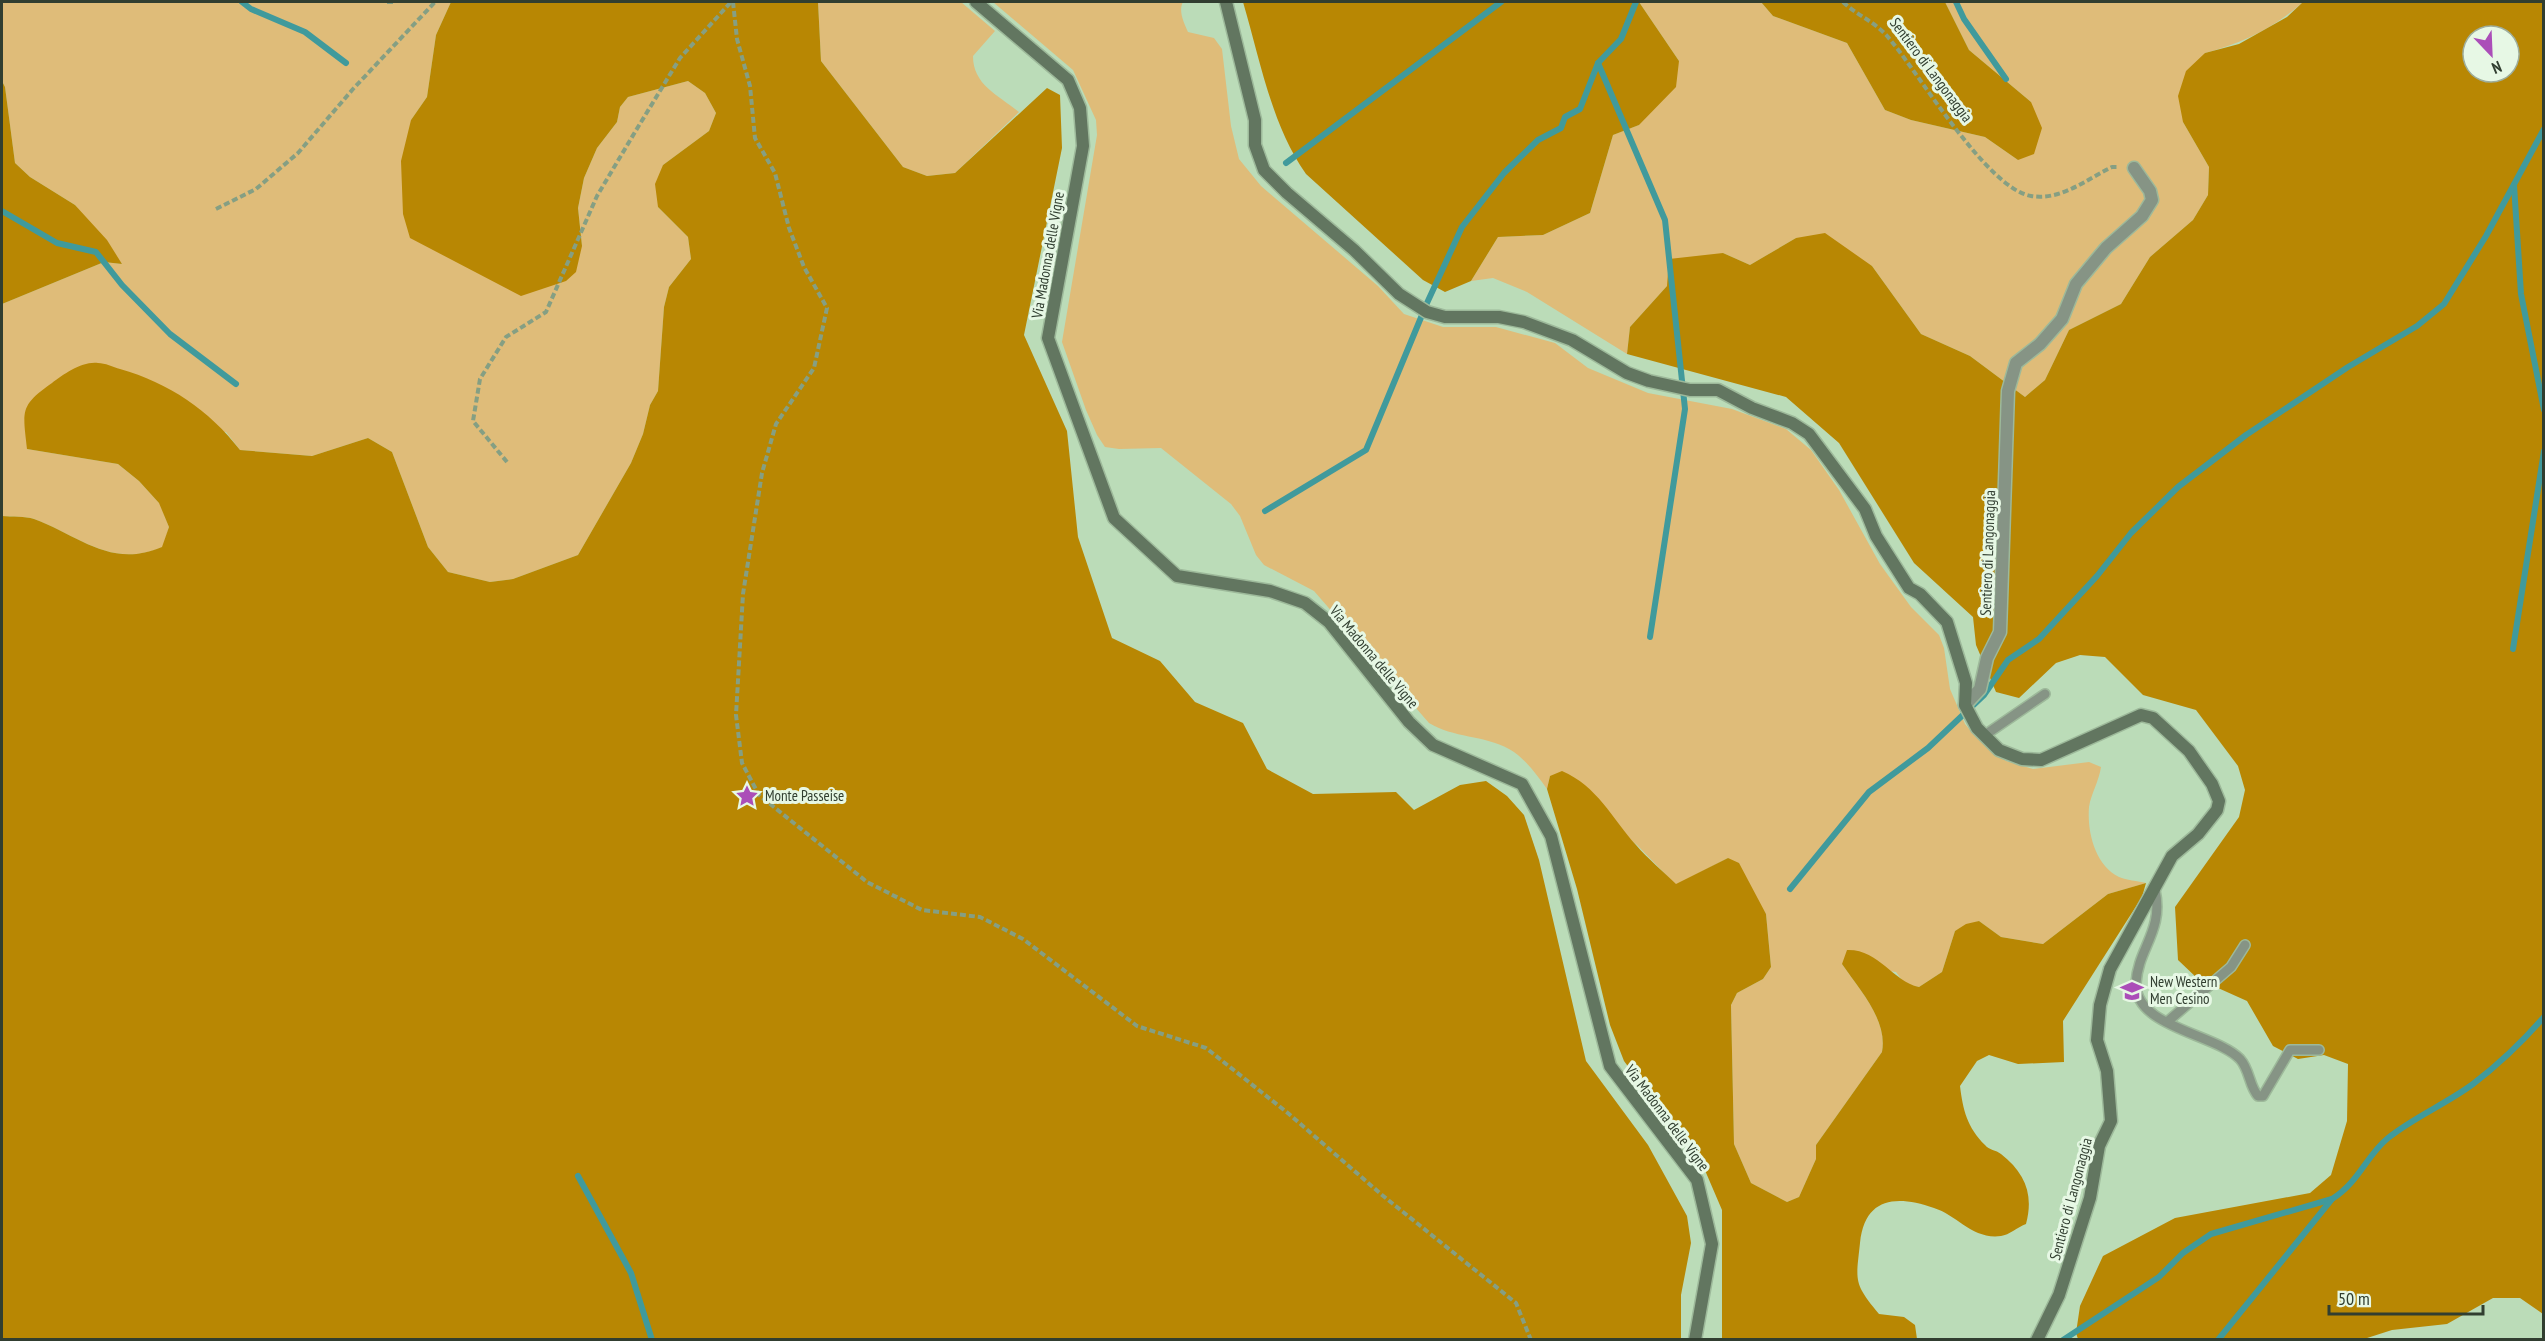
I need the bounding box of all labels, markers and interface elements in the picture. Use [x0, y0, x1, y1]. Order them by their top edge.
street label: Sentiero di Langonaggia [1886, 14, 1977, 126]
north arrow [2461, 24, 2521, 84]
text: N [2489, 57, 2505, 79]
street label: Via Madonna delle Vigne [1027, 190, 1068, 321]
street label: Sentiero di Langonaggia [1976, 490, 1999, 616]
street label: Via Madonna delle Vigne [1325, 601, 1423, 712]
place icon: Monte Passeise [734, 783, 760, 809]
place label: Monte Passeise [765, 786, 844, 805]
place label: New Western Men Cesino [2150, 972, 2217, 1008]
school or university icon: New Western Men Cesino [2119, 978, 2145, 1004]
street label: Via Madonna delle Vigne [1621, 1060, 1714, 1175]
street label: Sentiero di Langonaggia [2045, 1136, 2096, 1262]
scale bar [2329, 1278, 2484, 1316]
text: 50 m [2338, 1287, 2370, 1310]

